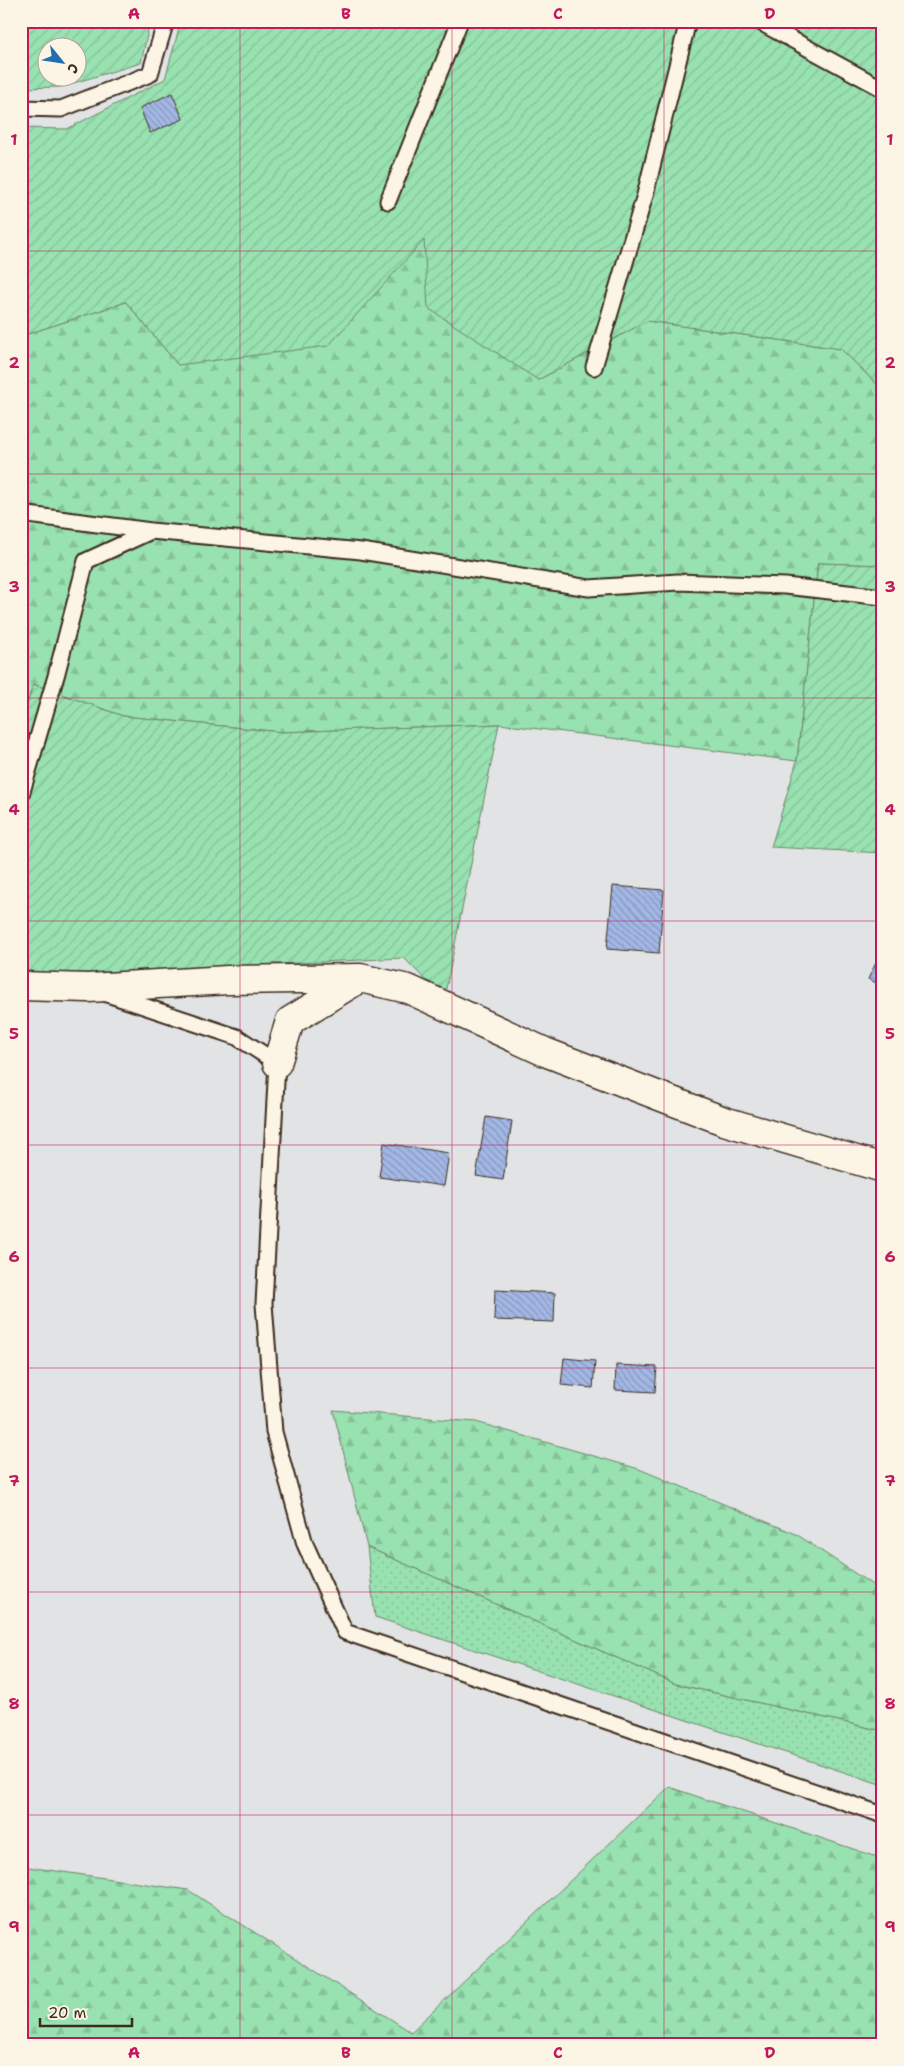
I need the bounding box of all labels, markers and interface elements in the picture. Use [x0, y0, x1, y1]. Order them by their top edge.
text: A [128, 3, 140, 24]
text: B [341, 3, 351, 24]
text: C [553, 3, 563, 24]
text: D [764, 3, 776, 24]
north arrow [38, 38, 88, 88]
text: С [63, 60, 83, 77]
text: 1 [10, 129, 18, 150]
text: 1 [886, 129, 894, 150]
text: 2 [8, 352, 20, 373]
text: 2 [884, 352, 896, 373]
text: 3 [8, 576, 20, 597]
text: 3 [884, 576, 896, 597]
text: 4 [8, 799, 20, 820]
text: 4 [884, 799, 896, 820]
text: 5 [9, 1023, 19, 1044]
text: 5 [885, 1023, 895, 1044]
text: 6 [8, 1246, 20, 1267]
text: 6 [884, 1246, 896, 1267]
text: 7 [8, 1470, 20, 1491]
text: 7 [884, 1470, 896, 1491]
text: 8 [8, 1693, 20, 1714]
text: 8 [884, 1693, 896, 1714]
text: 9 [8, 1916, 20, 1937]
text: 9 [884, 1916, 896, 1937]
scale bar [40, 1996, 132, 2028]
text: 20 m [48, 2003, 87, 2023]
text: A [128, 2042, 140, 2063]
text: B [341, 2042, 351, 2063]
text: C [553, 2042, 563, 2063]
text: D [764, 2042, 776, 2063]

